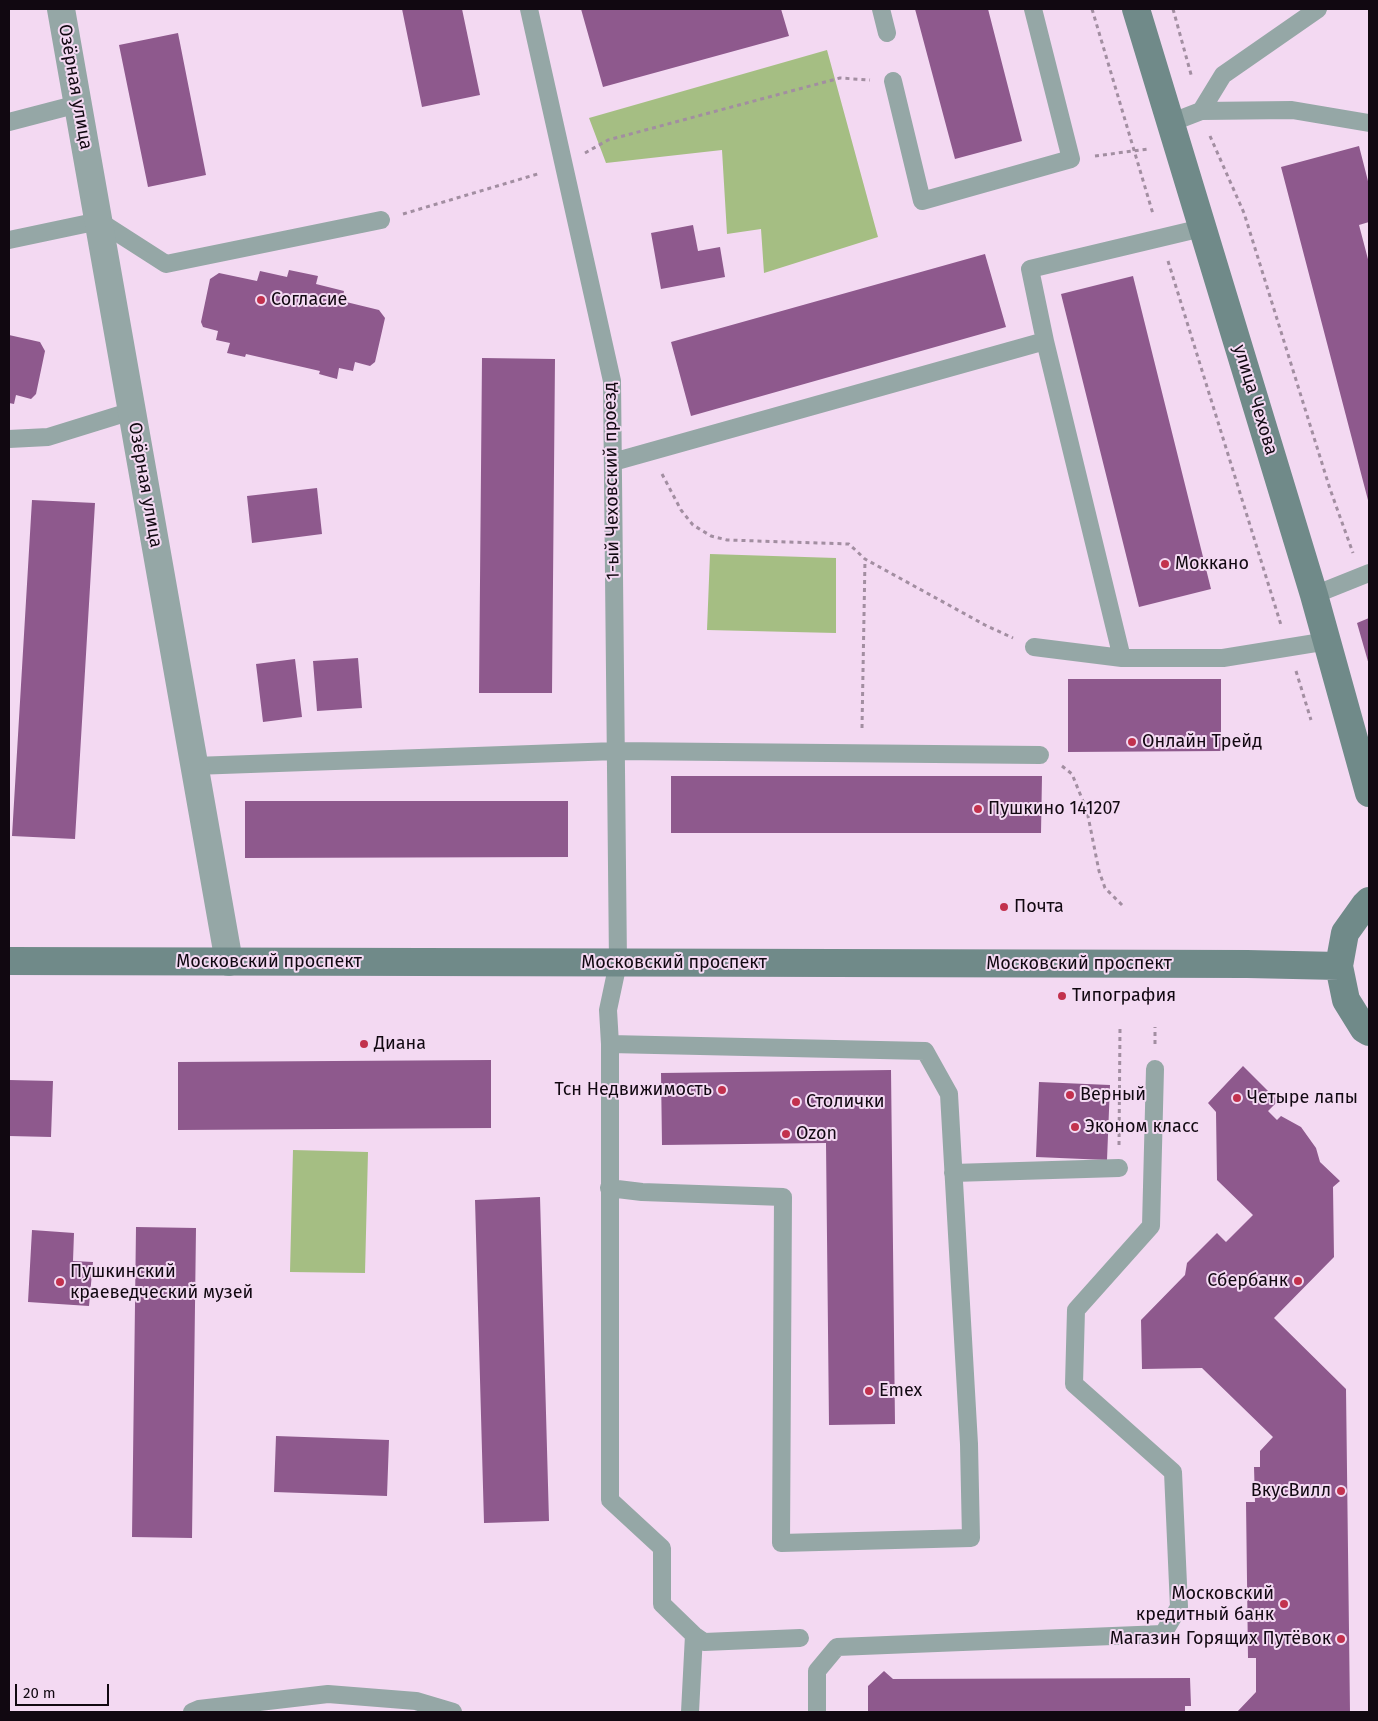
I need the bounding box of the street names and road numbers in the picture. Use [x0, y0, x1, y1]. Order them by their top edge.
street label: Озёрная улица [53, 23, 97, 151]
street label: улица Чехова [1228, 342, 1282, 458]
street label: 1-ый Чеховский проезд [599, 382, 625, 580]
street label: Озёрная улица [123, 421, 167, 549]
street label: Московский проспект [176, 951, 362, 973]
street label: Московский проспект [581, 952, 767, 974]
street label: Московский проспект [986, 953, 1172, 975]

